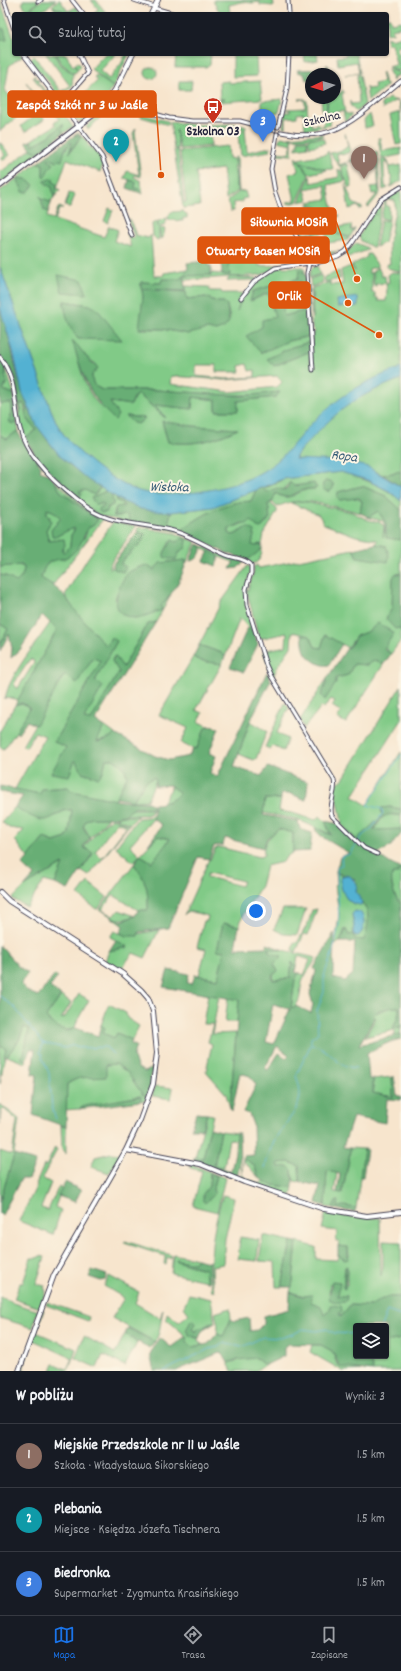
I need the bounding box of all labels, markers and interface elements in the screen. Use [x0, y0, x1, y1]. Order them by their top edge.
search box [12, 12, 389, 56]
icon: search [26, 23, 48, 45]
text: Szukaj tutaj [58, 23, 126, 45]
north arrow [305, 68, 341, 104]
callout: Zespół Szkół nr 3 w Jaśle [8, 91, 156, 117]
text: Zespół Szkół nr 3 w Jaśle [16, 96, 148, 116]
bus stop icon: Szkolna 03 [202, 96, 224, 124]
street label: Szkolna [302, 106, 343, 133]
pin: 3 [250, 109, 276, 142]
place label: Szkolna 03 [187, 123, 240, 142]
pin: 2 [103, 129, 129, 162]
pin: 1 [351, 146, 377, 179]
callout: Siłownia MOSiR [242, 208, 336, 234]
text: Siłownia MOSiR [250, 213, 328, 233]
callout: Otwarty Basen MOSiR [198, 237, 329, 263]
text: Otwarty Basen MOSiR [206, 242, 321, 262]
callout: Orlik [269, 282, 310, 308]
text: Orlik [277, 287, 302, 307]
water label: Ropa [330, 445, 360, 469]
water label: Wisłoka [150, 478, 190, 498]
your location [246, 901, 266, 921]
map controls [353, 1323, 389, 1359]
button: layers [353, 1323, 389, 1359]
text: W pobliżu [16, 1385, 73, 1409]
text: Wyniki: 3 [345, 1388, 385, 1407]
text: Miejskie Przedszkole nr 11 w Jaśle [54, 1435, 240, 1457]
text: 1 [28, 1446, 30, 1465]
text: 1.5 km [357, 1446, 385, 1465]
text: Szkoła · Władysława Sikorskiego [54, 1457, 209, 1476]
text: Plebania [54, 1499, 101, 1521]
text: 2 [26, 1510, 32, 1529]
text: 1.5 km [357, 1510, 385, 1529]
text: Miejsce · Księdza Józefa Tischnera [54, 1521, 220, 1540]
text: Biedronka [54, 1563, 110, 1585]
text: 3 [26, 1574, 32, 1593]
text: 1.5 km [357, 1574, 385, 1593]
text: Supermarket · Zygmunta Krasińskiego [54, 1585, 239, 1604]
tab: Mapa [53, 1624, 75, 1664]
tab: Trasa [181, 1624, 205, 1664]
tab: Zapisane [311, 1624, 348, 1664]

